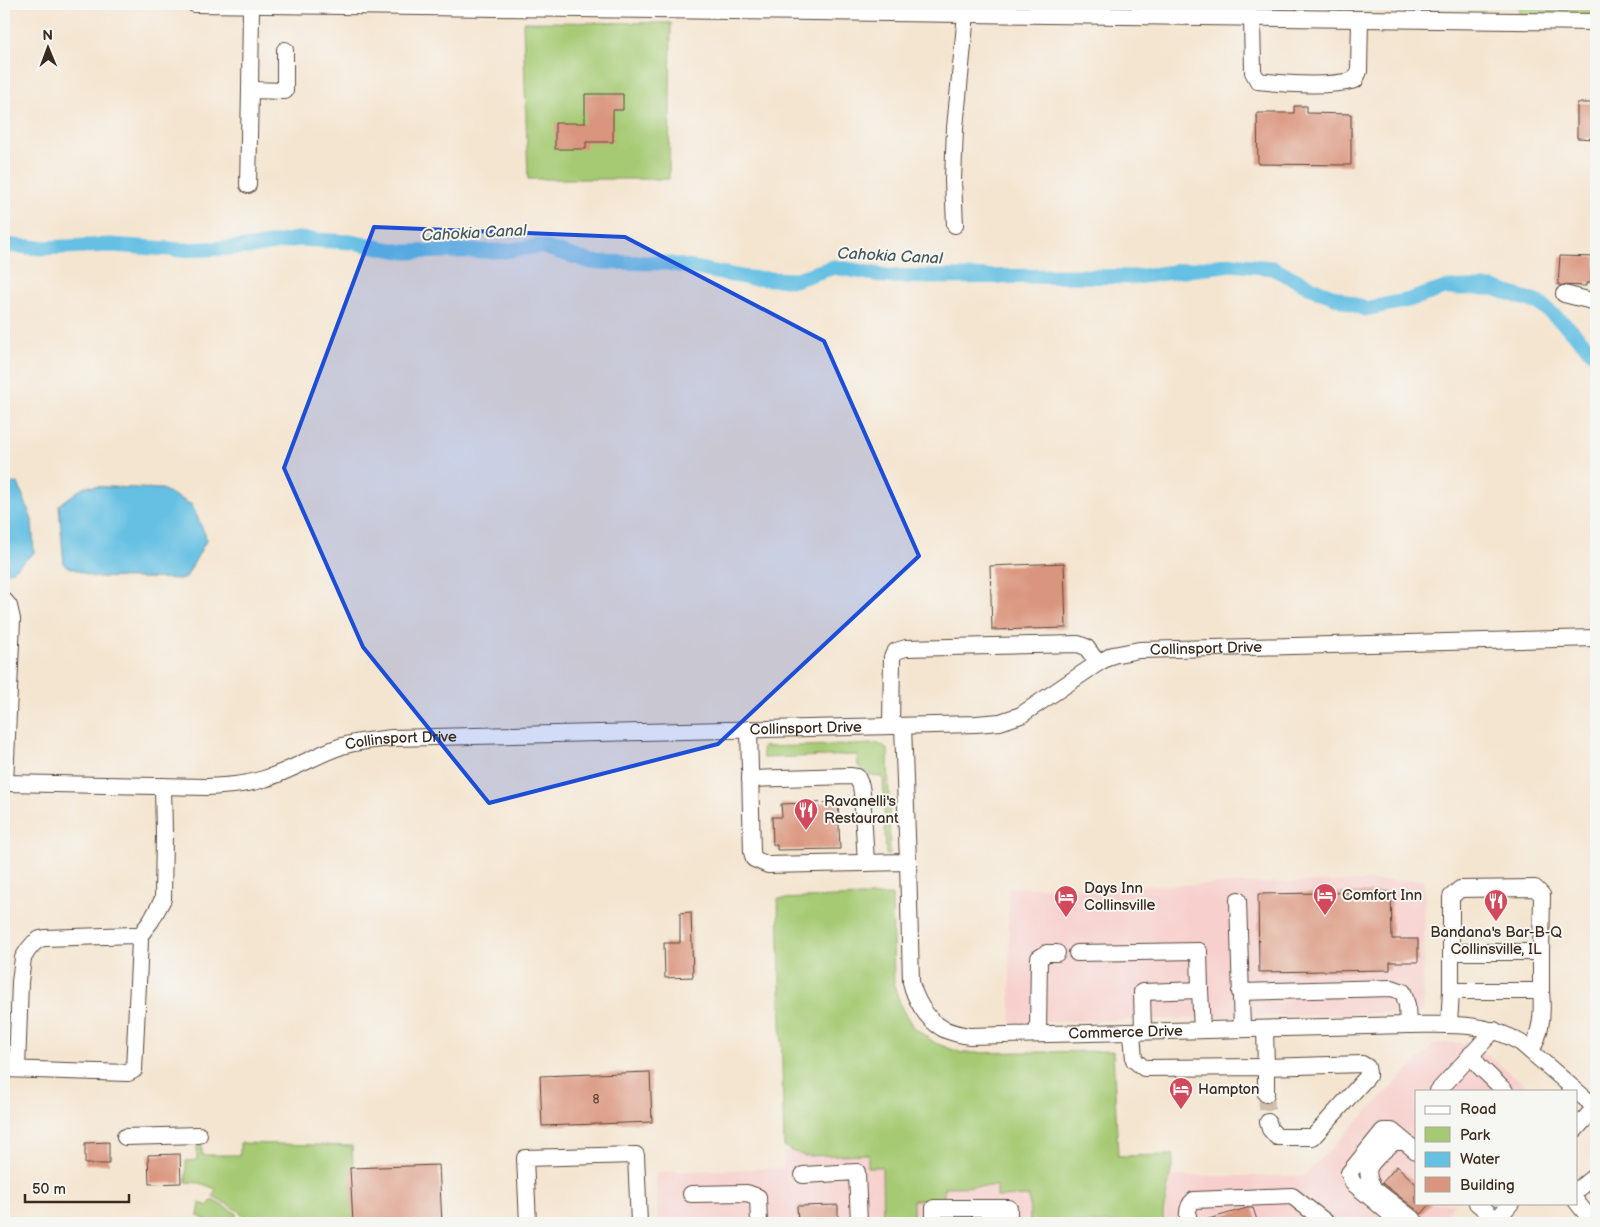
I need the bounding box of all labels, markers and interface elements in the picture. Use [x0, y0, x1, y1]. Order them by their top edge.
north arrow [22, 22, 72, 72]
text: N [42, 27, 53, 44]
water label: Cahokia Canal [421, 221, 529, 246]
water label: Cahokia Canal [837, 244, 944, 269]
street label: Collinsport Drive [1150, 638, 1262, 660]
street label: Collinsport Drive [749, 718, 862, 739]
street label: Collinsport Drive [343, 727, 457, 755]
place label: Ravanelli's Restaurant [824, 792, 899, 828]
restaurant icon: Ravanelli's Restaurant [793, 797, 819, 831]
place label: Days Inn Collinsville [1084, 879, 1156, 915]
hotel icon: Comfort Inn [1312, 882, 1338, 916]
hotel icon: Days Inn Collinsville [1053, 884, 1079, 918]
place label: Comfort Inn [1342, 886, 1422, 905]
restaurant icon: Bandana's Bar-B-Q Collinsville, IL [1483, 888, 1509, 922]
place label: Bandana's Bar-B-Q Collinsville, IL [1430, 923, 1562, 959]
street label: Commerce Drive [1068, 1022, 1183, 1044]
hotel icon: Hampton [1168, 1076, 1194, 1110]
place label: Hampton [1198, 1080, 1260, 1099]
legend [1415, 1090, 1578, 1204]
house number: 8 [593, 1092, 600, 1107]
text: Road [1460, 1100, 1496, 1119]
text: Park [1460, 1126, 1491, 1145]
text: Water [1460, 1150, 1500, 1169]
scale bar [25, 1172, 129, 1204]
text: Building [1460, 1176, 1515, 1195]
text: 50 m [32, 1180, 66, 1199]

